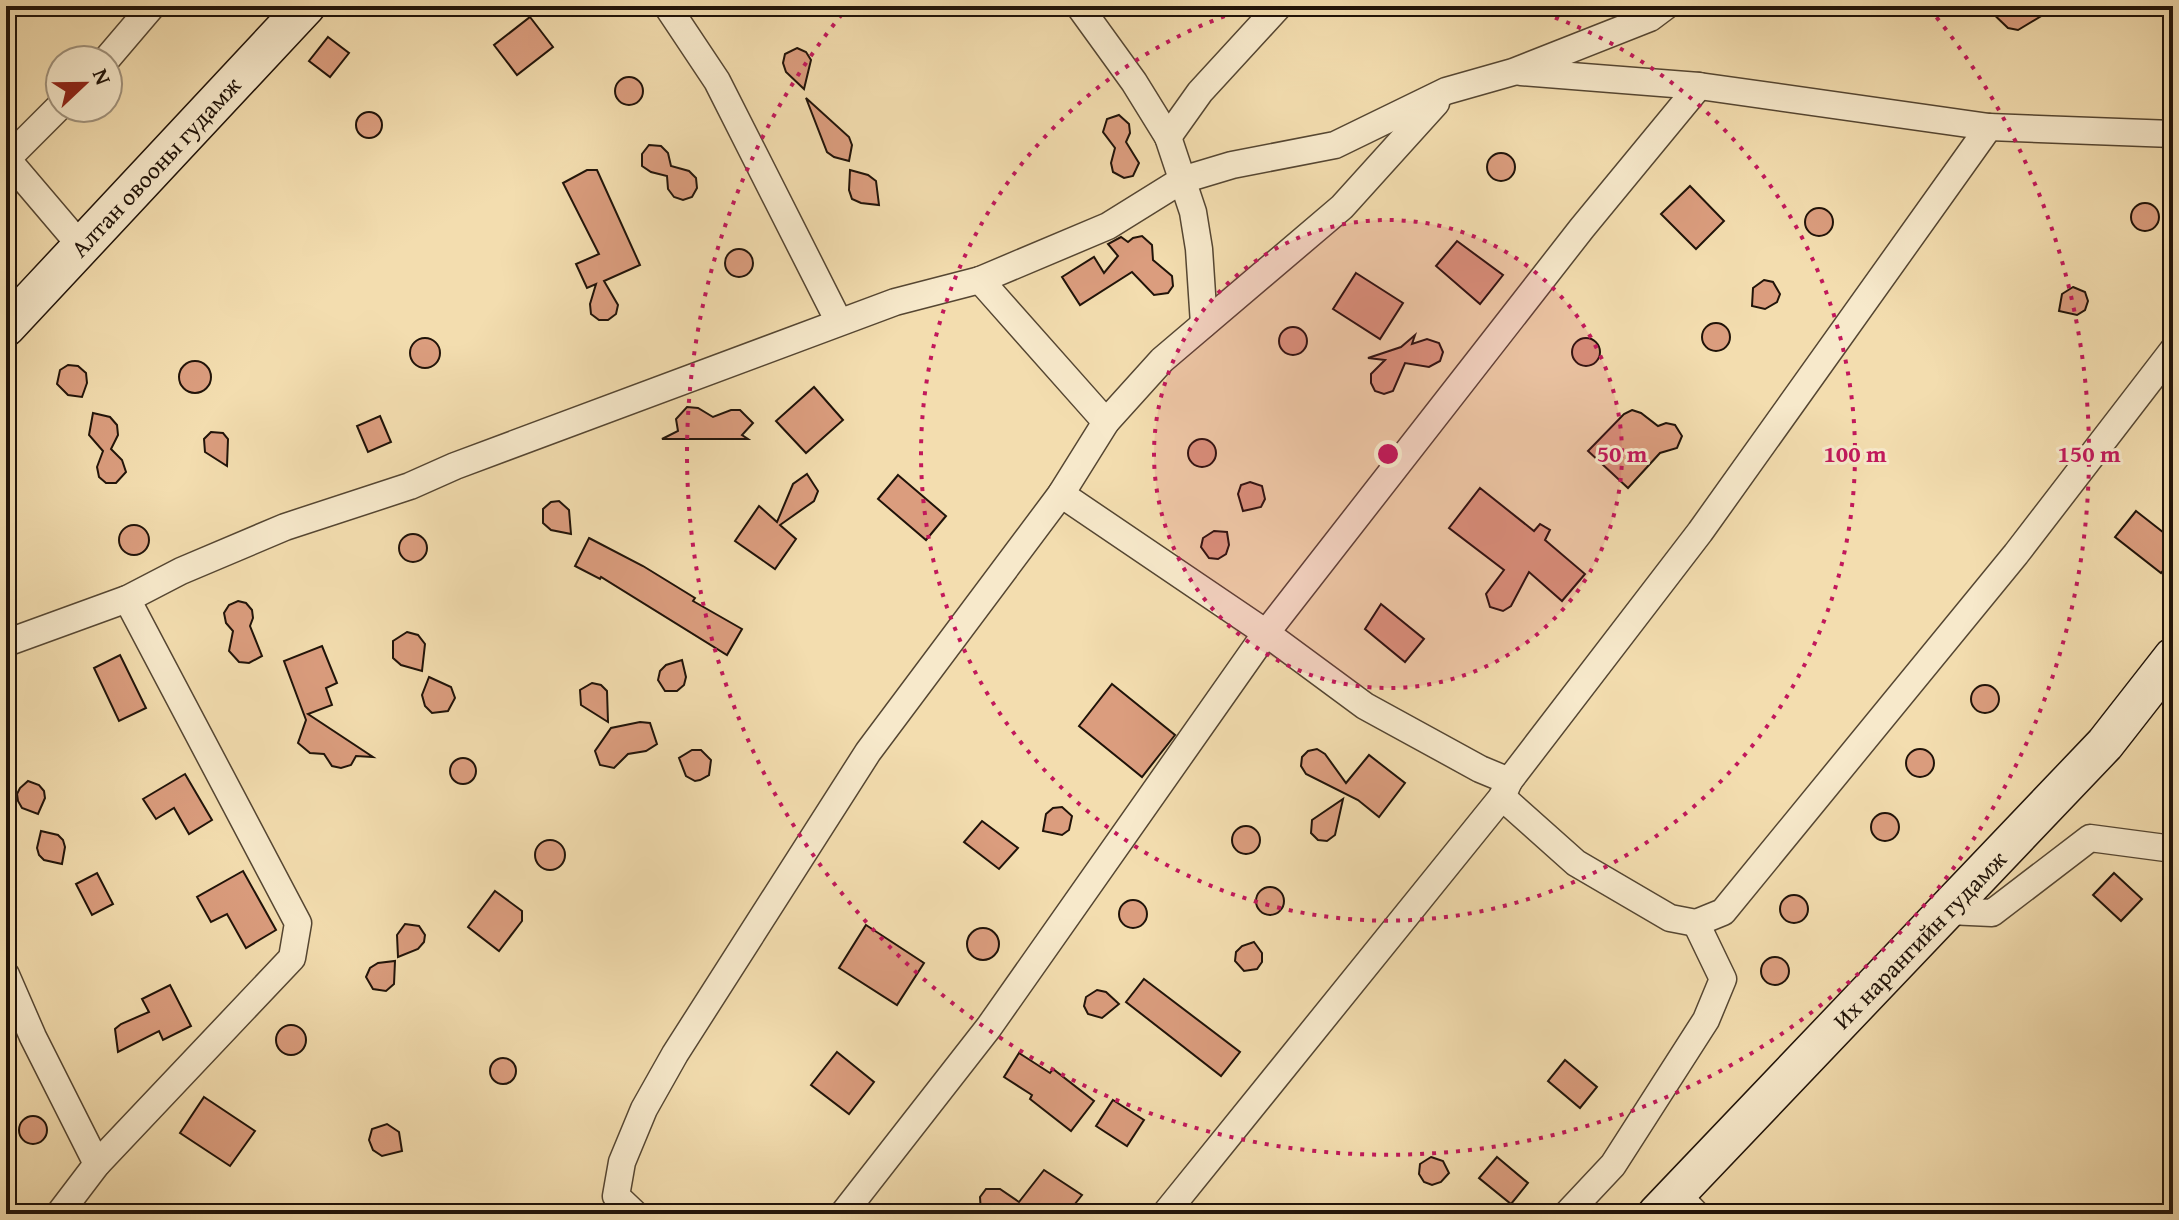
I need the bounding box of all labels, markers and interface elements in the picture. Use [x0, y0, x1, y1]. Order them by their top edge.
north arrow [44, 44, 124, 124]
text: N [85, 64, 120, 90]
street label: Алтан овооны гудамж [62, 68, 249, 265]
text: 50 m [1597, 436, 1648, 471]
text: 100 m [1823, 436, 1887, 471]
text: 150 m [2057, 436, 2121, 471]
centre of rings [1374, 440, 1402, 468]
street label: Их нарангийн гудамж [1825, 842, 2015, 1037]

